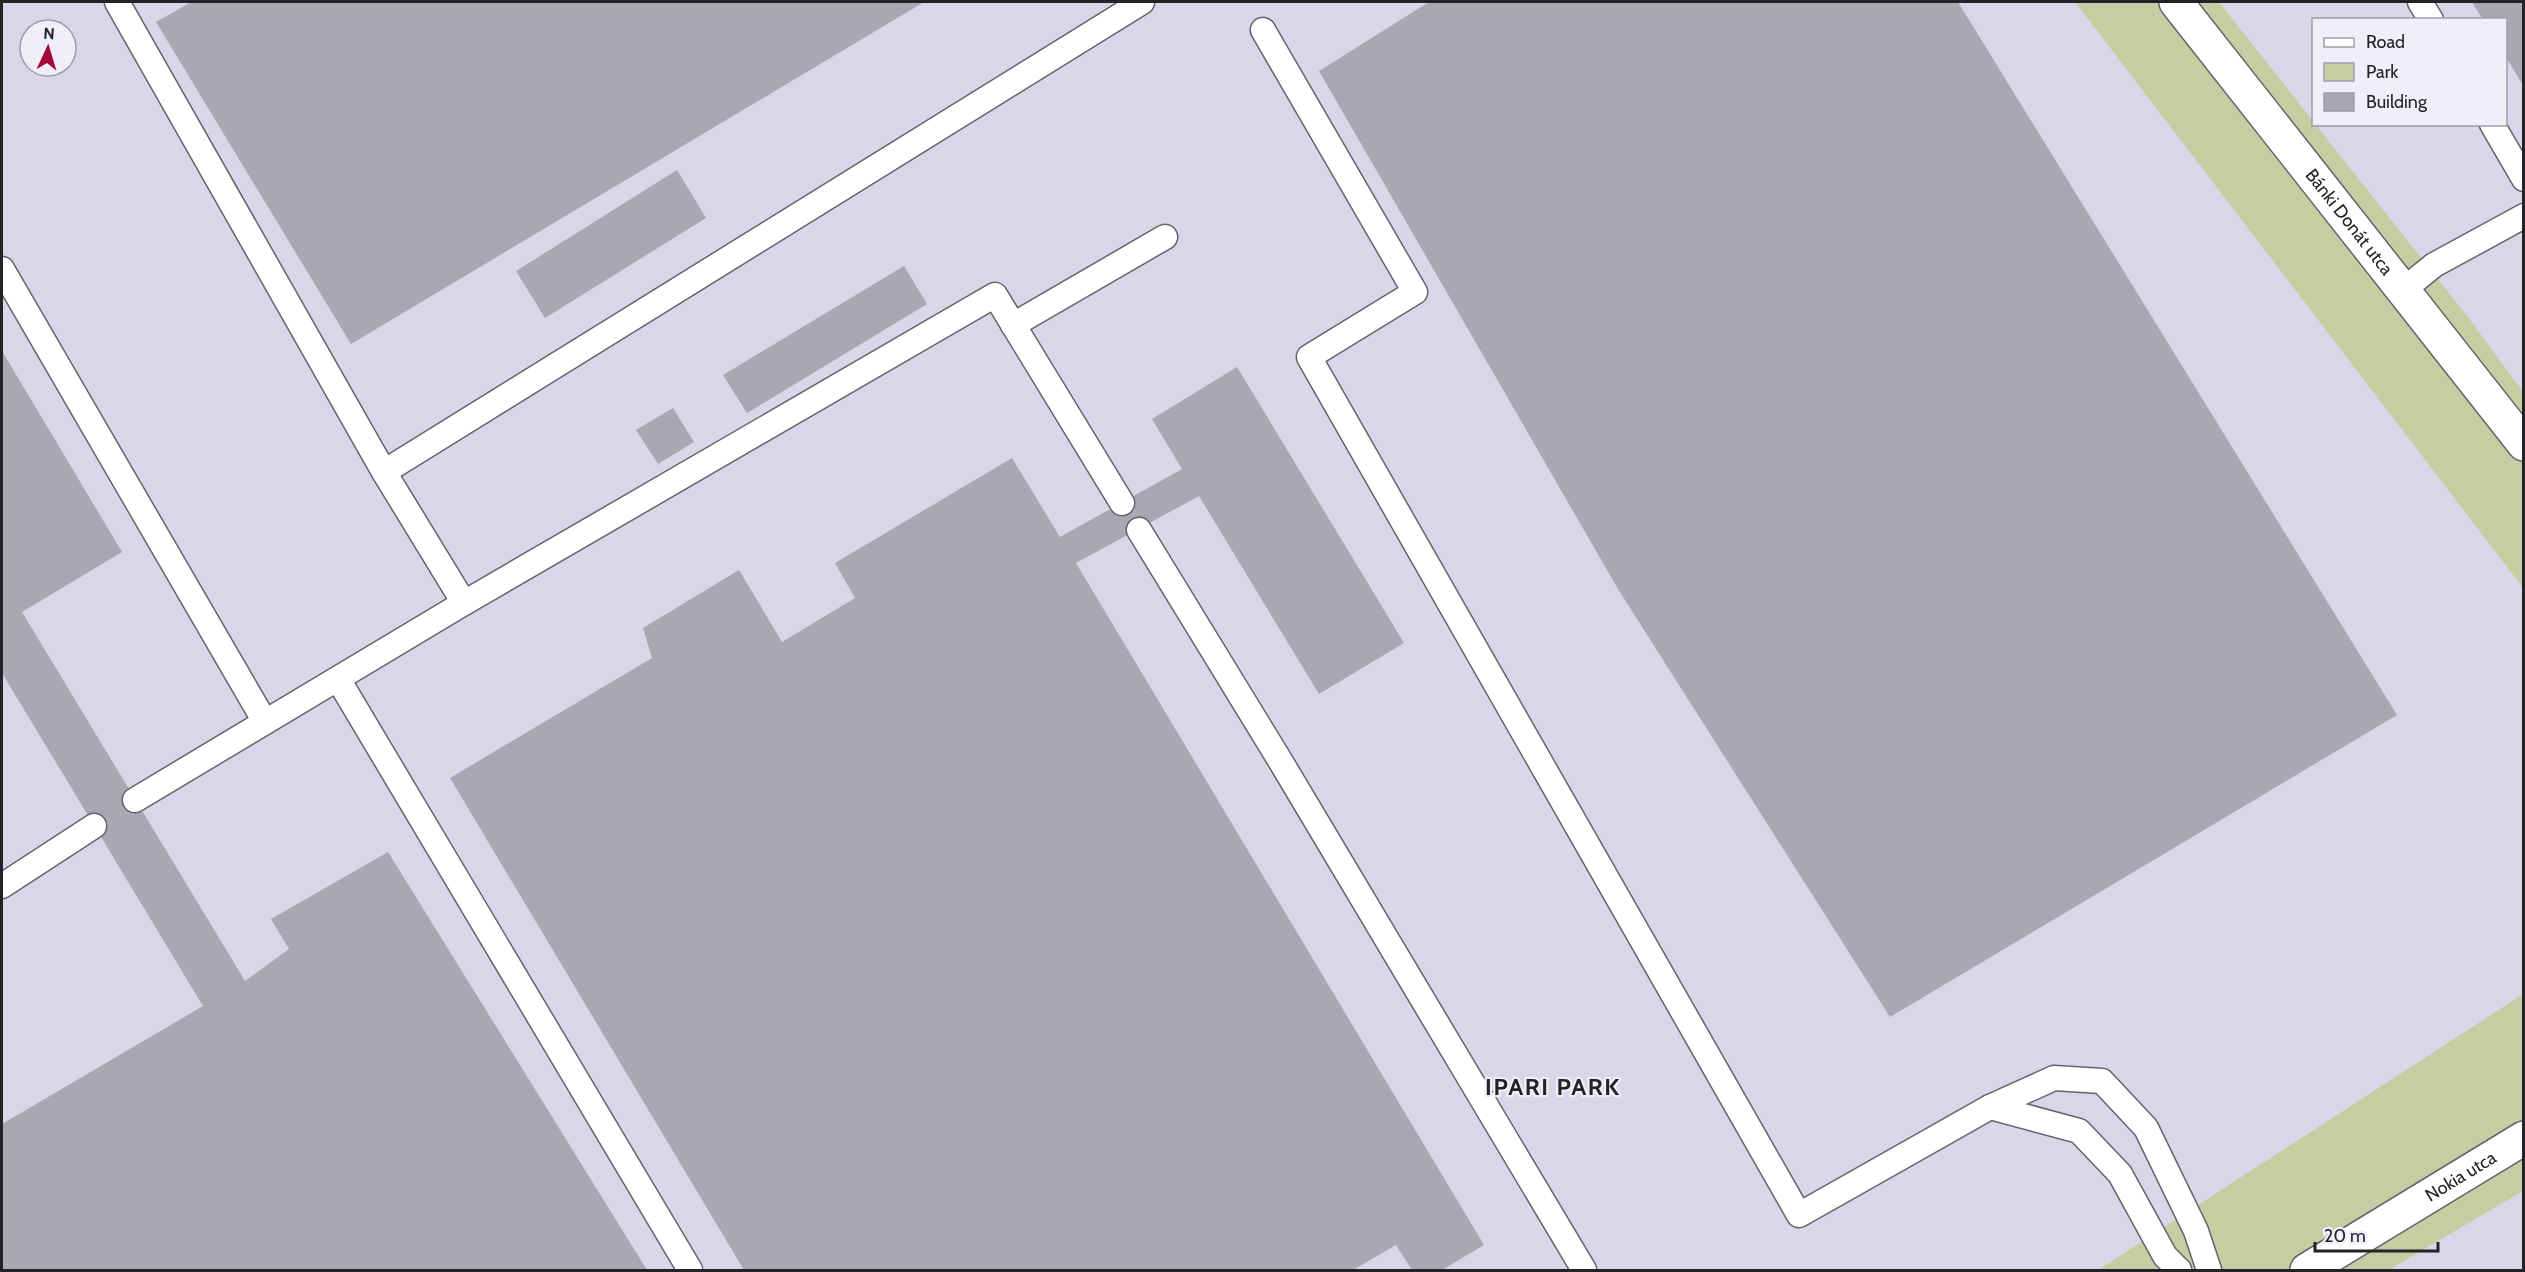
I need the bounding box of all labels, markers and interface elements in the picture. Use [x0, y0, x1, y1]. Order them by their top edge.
north arrow [18, 18, 78, 78]
legend [2312, 18, 2507, 126]
text: N [43, 24, 55, 43]
text: Road [2366, 31, 2405, 53]
text: Park [2366, 61, 2399, 83]
text: Building [2366, 91, 2428, 113]
street label: Bánki Donát utca [2301, 164, 2398, 280]
district label: IPARI PARK [1485, 1072, 1621, 1101]
street label: Nokia utca [2421, 1146, 2501, 1206]
scale bar [2315, 1215, 2438, 1253]
text: 20 m [2324, 1225, 2366, 1247]

